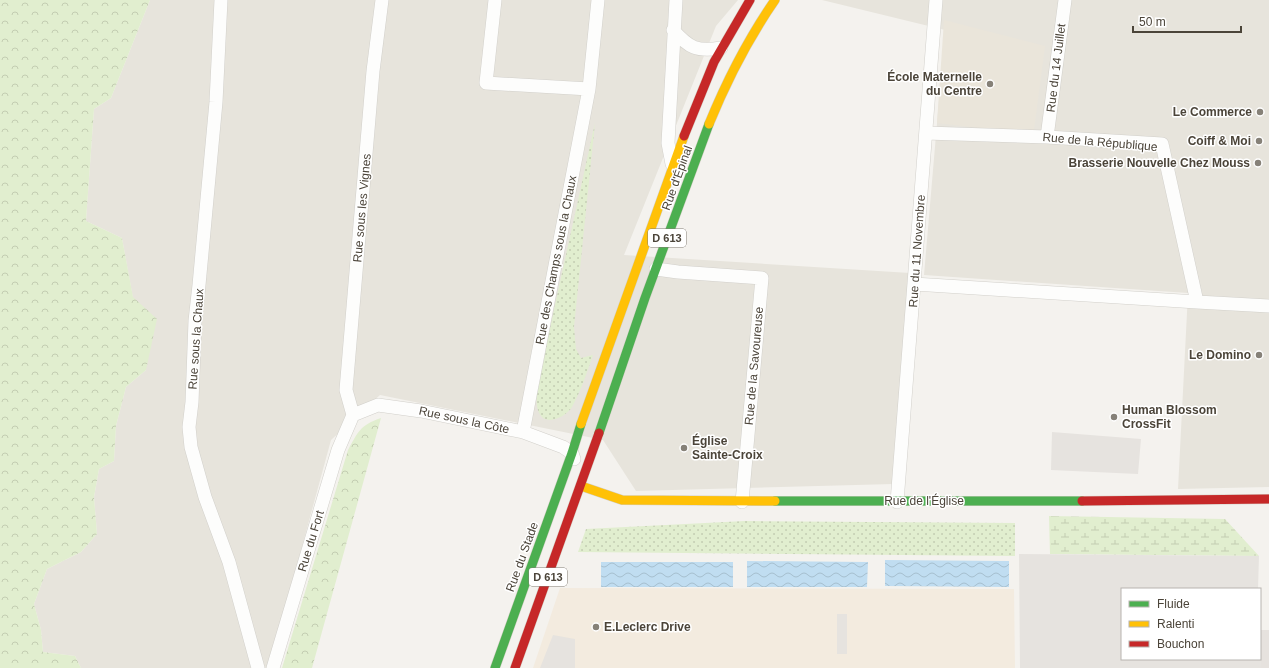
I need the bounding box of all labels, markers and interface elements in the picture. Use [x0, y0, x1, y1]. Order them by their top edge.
scale bar [1133, 8, 1241, 34]
text: 50 m [1139, 15, 1166, 29]
street label: Rue du 14 Juillet [1044, 22, 1068, 113]
place label: École Maternelle du Centre [887, 69, 982, 98]
marker: École Maternelle du Centre [985, 79, 995, 89]
place label: Le Commerce [1173, 105, 1252, 119]
marker: Le Commerce [1255, 107, 1265, 117]
street label: Rue de la République [1042, 130, 1158, 154]
place label: Coiff & Moi [1188, 134, 1251, 148]
marker: Coiff & Moi [1254, 136, 1264, 146]
street label: Rue d'Épinal [658, 143, 695, 212]
street label: Rue sous les Vignes [350, 153, 374, 263]
place label: Brasserie Nouvelle Chez Mouss [1069, 156, 1250, 170]
marker: Brasserie Nouvelle Chez Mouss [1253, 158, 1263, 168]
street label: Rue des Champs sous la Chaux [533, 174, 579, 346]
street label: Rue du 11 Novembre [906, 194, 928, 308]
road number: D 613 [648, 229, 686, 247]
street label: Rue sous la Chaux [185, 288, 207, 390]
street label: Rue de la Savoureuse [742, 306, 766, 426]
place label: Le Domino [1189, 348, 1251, 362]
marker: Le Domino [1254, 350, 1264, 360]
place label: Human Blossom CrossFit [1122, 403, 1217, 431]
street label: Rue sous la Côte [418, 404, 511, 436]
marker: Human Blossom CrossFit [1109, 412, 1119, 422]
place label: Église Sainte-Croix [692, 433, 763, 462]
marker: Église Sainte-Croix [679, 443, 689, 453]
street label: Rue de l'Église [884, 493, 964, 508]
street label: Rue du Fort [295, 508, 327, 573]
street label: Rue du Stade [503, 520, 541, 594]
road number: D 613 [529, 568, 567, 586]
legend [1121, 588, 1261, 660]
text: Fluide [1157, 597, 1190, 611]
text: Ralenti [1157, 617, 1194, 631]
place label: E.Leclerc Drive [604, 620, 691, 634]
marker: E.Leclerc Drive [591, 622, 601, 632]
text: Bouchon [1157, 637, 1204, 651]

